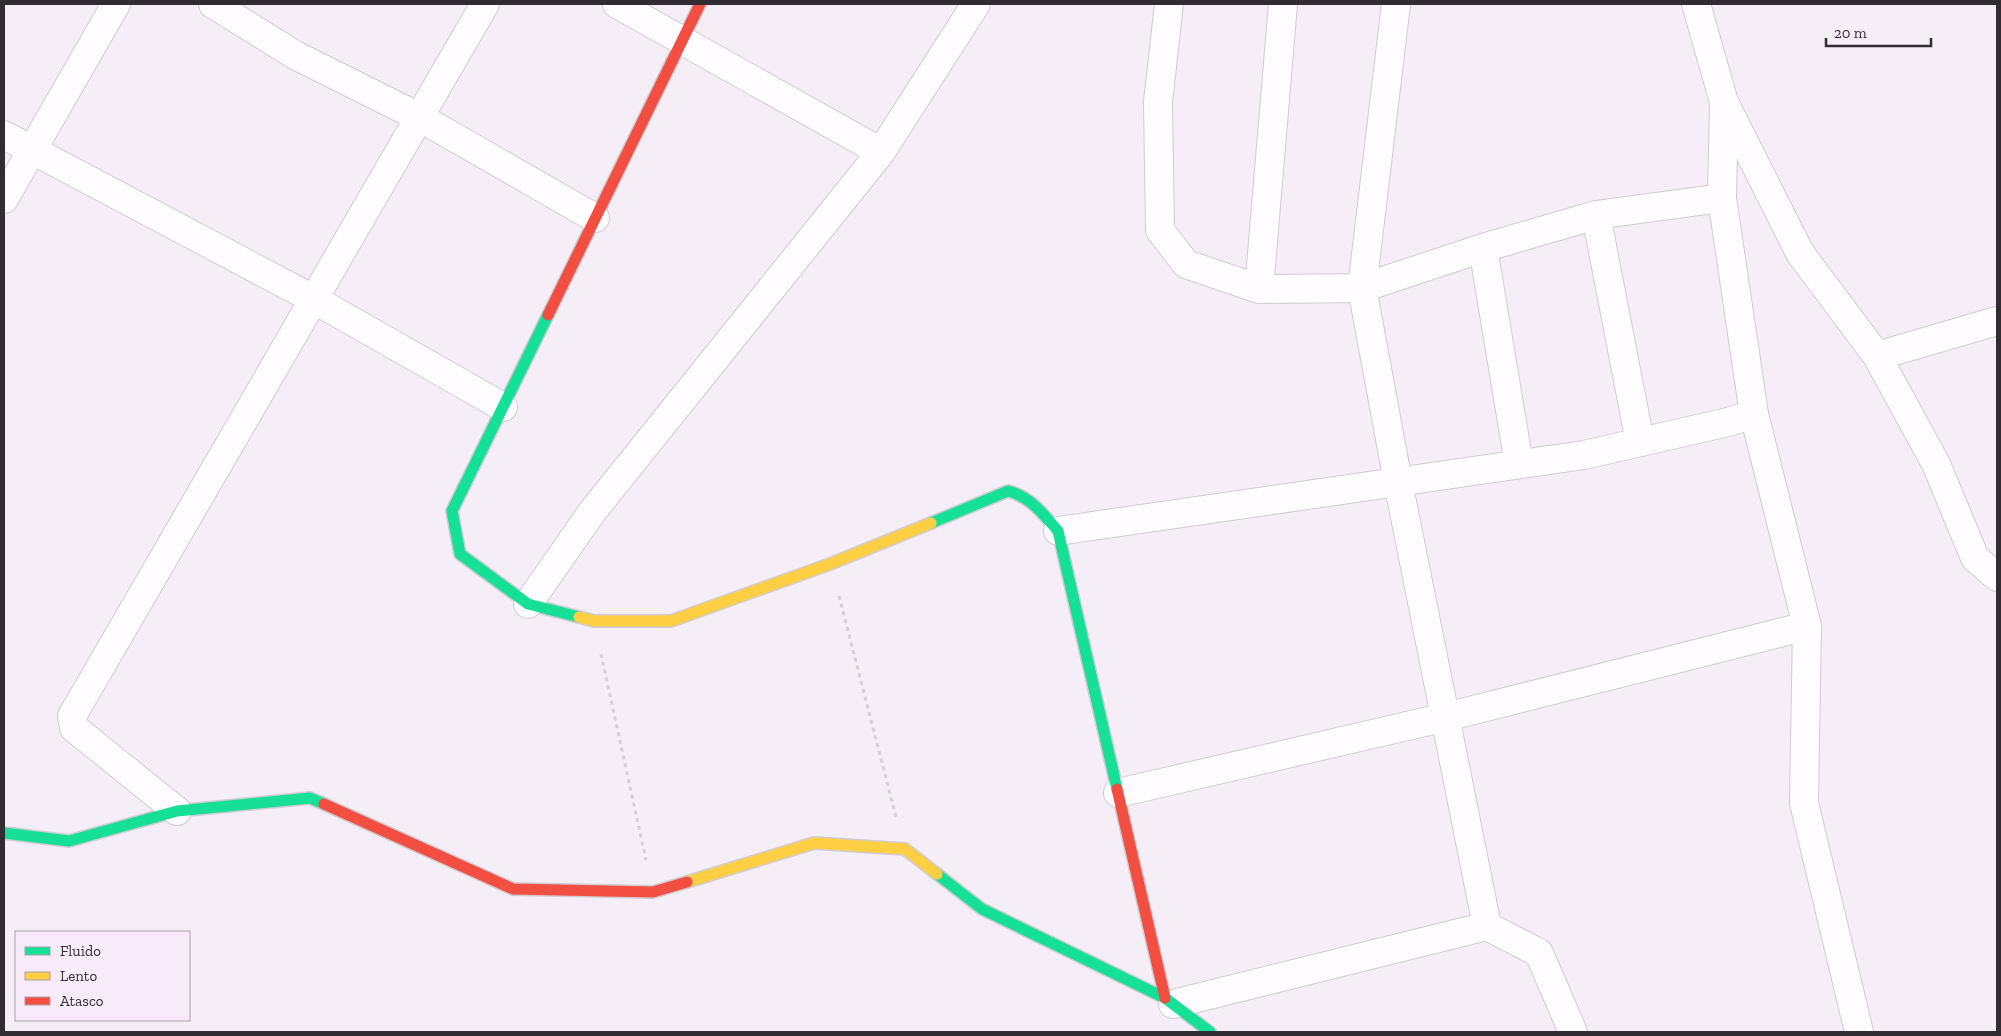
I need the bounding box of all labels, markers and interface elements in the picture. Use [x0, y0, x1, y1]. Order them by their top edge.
scale bar [1826, 15, 1931, 47]
text: 20 m [1834, 24, 1867, 42]
legend [15, 931, 190, 1021]
text: Fluido [60, 942, 101, 960]
text: Lento [60, 967, 97, 985]
text: Atasco [60, 992, 104, 1010]

